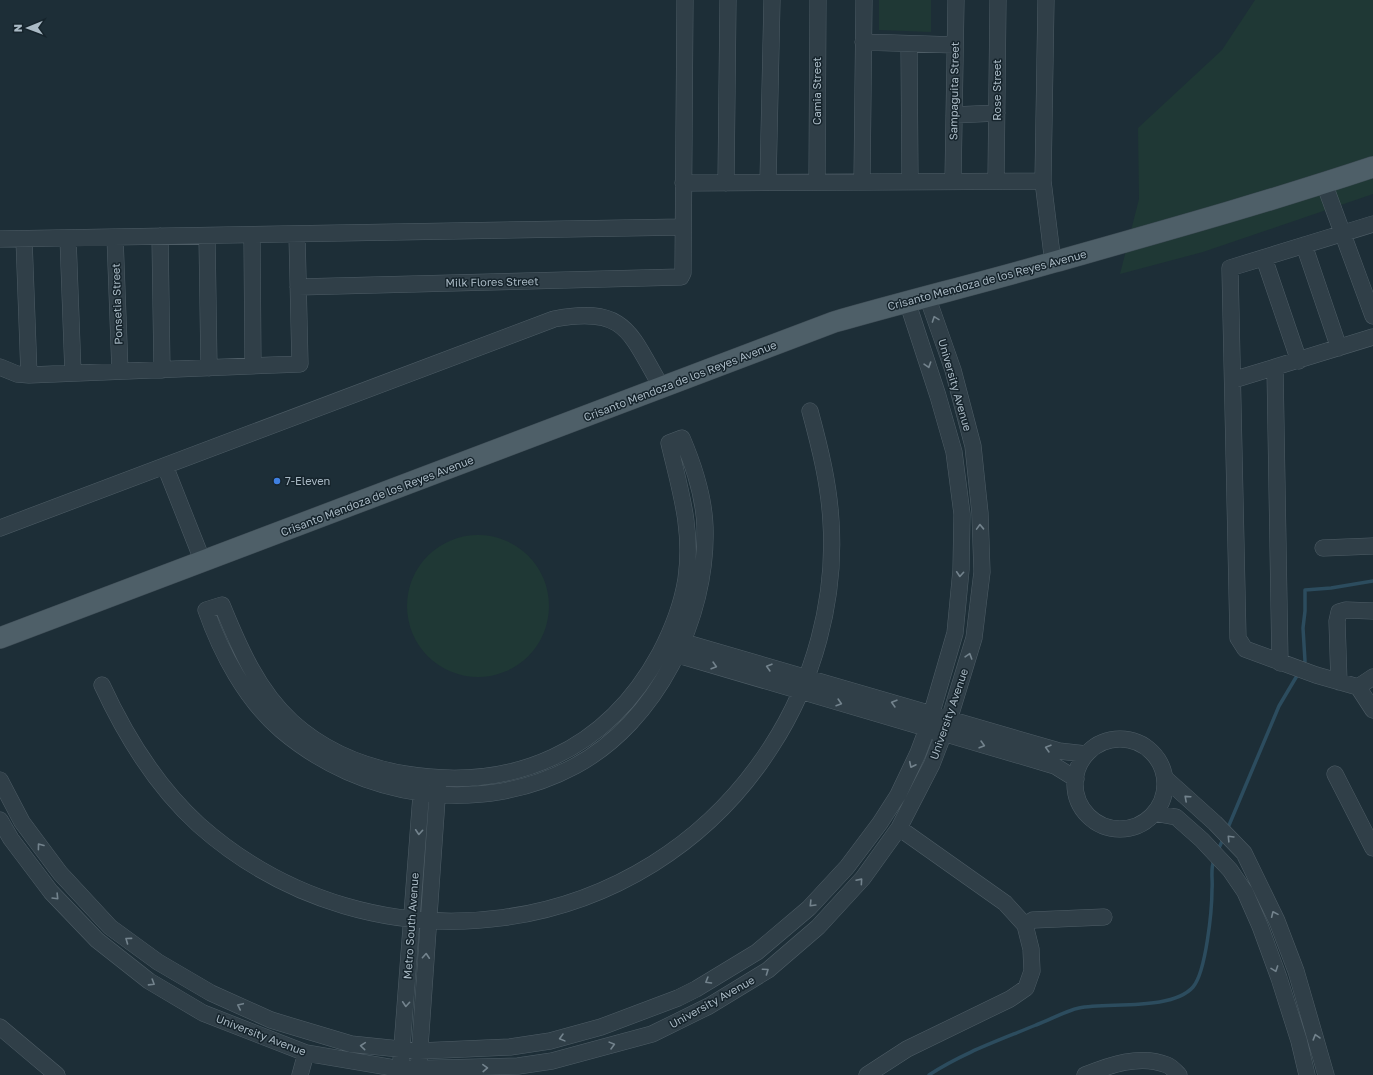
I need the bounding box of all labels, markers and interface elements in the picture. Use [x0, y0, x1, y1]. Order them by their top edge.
north arrow [8, 8, 48, 48]
text: N [11, 24, 24, 32]
street label: Sampaguita Street [946, 42, 961, 140]
street label: Camia Street [810, 57, 823, 125]
street label: Rose Street [990, 59, 1003, 121]
street label: Crisanto Mendoza de los Reyes Avenue [886, 247, 1088, 312]
street label: Ponsetia Street [109, 263, 124, 345]
street label: Milk Flores Street [445, 274, 539, 289]
one-way arrow [932, 315, 940, 322]
street label: University Avenue [936, 337, 975, 433]
street label: Crisanto Mendoza de los Reyes Avenue [582, 338, 778, 423]
one-way arrow [923, 361, 932, 368]
street label: Crisanto Mendoza de los Reyes Avenue [279, 453, 475, 538]
place label: 7-Eleven [285, 474, 330, 487]
marker: 7-Eleven [272, 476, 282, 486]
one-way arrow [976, 524, 985, 530]
one-way arrow [956, 571, 965, 577]
one-way arrow [964, 652, 973, 659]
one-way arrow [711, 661, 718, 670]
one-way arrow [766, 663, 773, 672]
street label: University Avenue [927, 667, 970, 761]
one-way arrow [835, 698, 842, 707]
one-way arrow [890, 699, 897, 708]
one-way arrow [978, 740, 985, 749]
one-way arrow [1044, 744, 1051, 753]
one-way arrow [909, 761, 917, 768]
one-way arrow [1184, 795, 1192, 803]
one-way arrow [414, 829, 423, 835]
one-way arrow [1227, 835, 1234, 843]
one-way arrow [37, 843, 45, 850]
street label: Metro South Avenue [400, 872, 421, 980]
one-way arrow [855, 878, 862, 886]
one-way arrow [51, 892, 58, 900]
one-way arrow [810, 899, 817, 907]
one-way arrow [1271, 911, 1279, 919]
one-way arrow [126, 938, 133, 945]
one-way arrow [422, 953, 431, 959]
one-way arrow [1271, 965, 1279, 972]
one-way arrow [762, 969, 769, 976]
street label: University Avenue [667, 973, 757, 1030]
one-way arrow [706, 977, 713, 984]
one-way arrow [148, 979, 155, 986]
one-way arrow [401, 1001, 410, 1007]
one-way arrow [237, 1003, 244, 1011]
street label: University Avenue [214, 1011, 308, 1058]
one-way arrow [558, 1033, 565, 1042]
one-way arrow [1312, 1034, 1321, 1041]
one-way arrow [360, 1041, 366, 1050]
one-way arrow [609, 1041, 616, 1050]
one-way arrow [482, 1063, 488, 1072]

